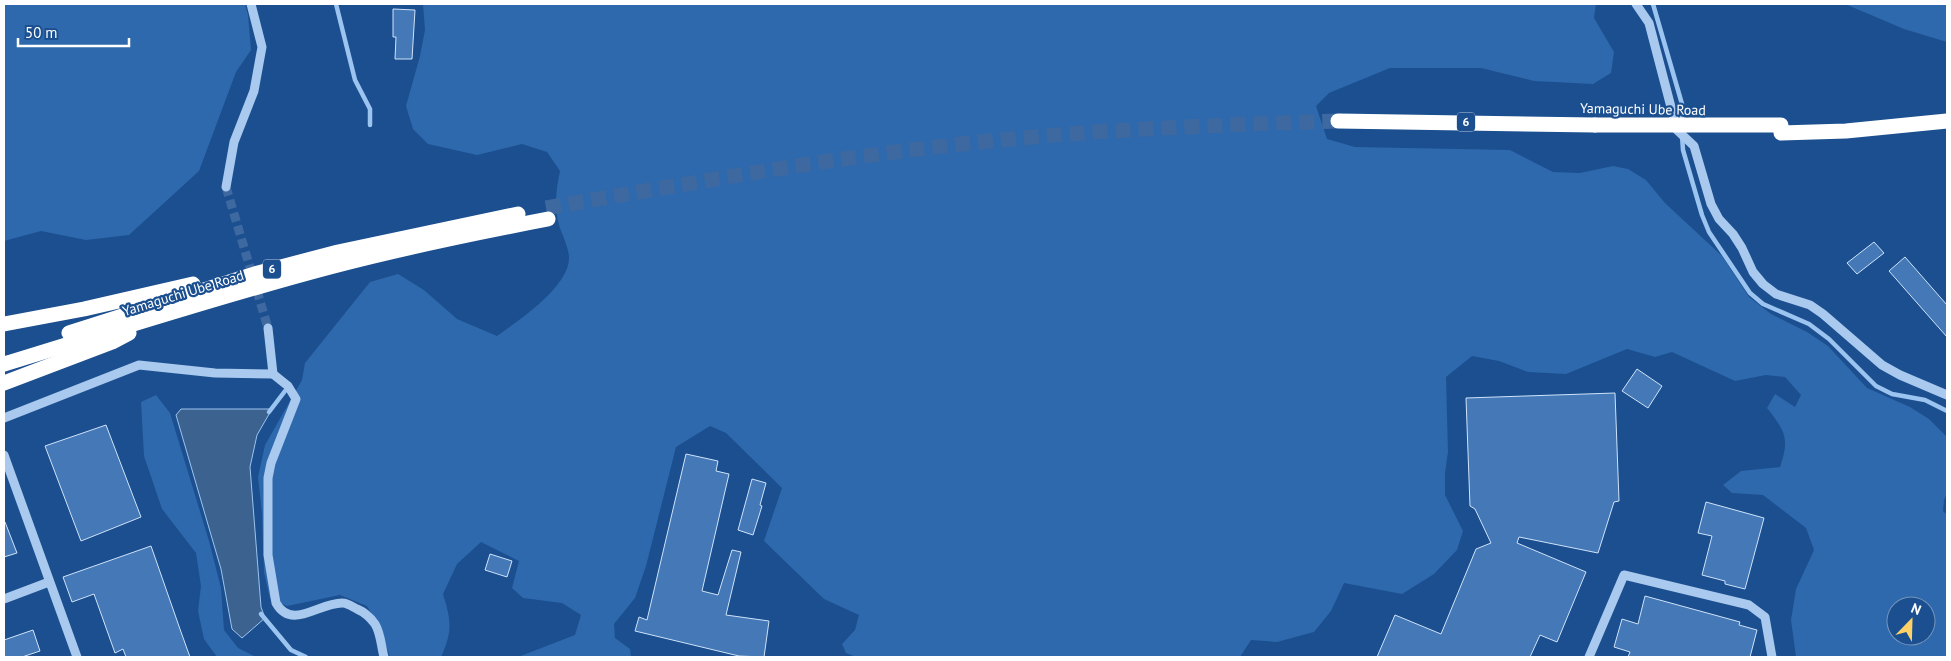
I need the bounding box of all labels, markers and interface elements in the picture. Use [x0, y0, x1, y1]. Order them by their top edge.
scale bar [18, 15, 129, 47]
text: 50 m [25, 23, 58, 42]
street label: Yamaguchi Ube Road [1580, 99, 1706, 119]
road number: 6 [1457, 112, 1475, 132]
road number: 6 [263, 260, 281, 278]
street label: Yamaguchi Ube Road [120, 266, 246, 320]
north arrow [1886, 596, 1936, 646]
text: N [1908, 599, 1924, 619]

